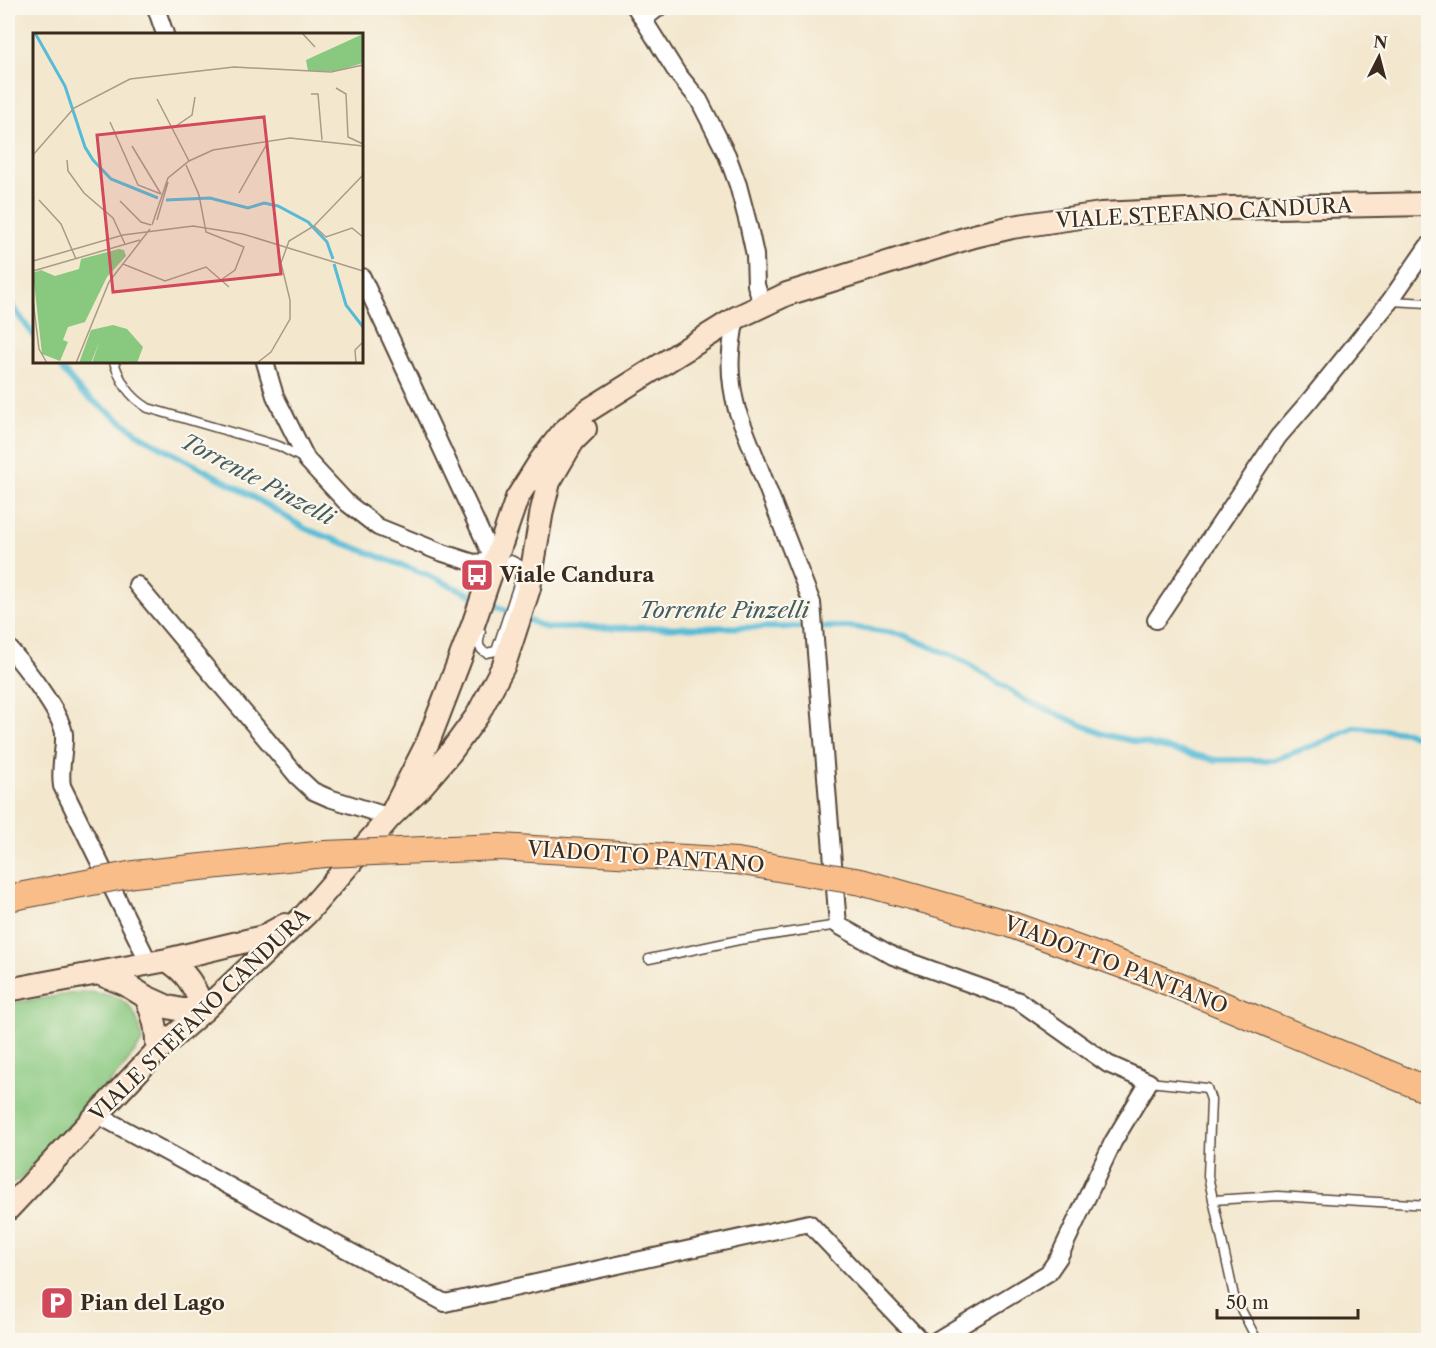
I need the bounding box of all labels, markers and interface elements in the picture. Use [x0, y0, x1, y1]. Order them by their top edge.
north arrow [1349, 27, 1409, 87]
text: N [1373, 31, 1389, 53]
inset map [33, 33, 363, 363]
street label: VIALE STEFANO CANDURA [1054, 192, 1353, 233]
water label: Torrente Pinzelli [177, 428, 340, 532]
bus stop icon: Viale Candura [459, 557, 495, 593]
place label: Viale Candura [499, 562, 655, 587]
water label: Torrente Pinzelli [639, 597, 810, 624]
street label: VIADOTTO PANTANO [526, 836, 765, 877]
street label: VIALE STEFANO CANDURA [84, 902, 315, 1127]
street label: VIADOTTO PANTANO [1000, 910, 1232, 1019]
scale bar [1217, 1282, 1358, 1320]
parking icon: Pian del Lago [39, 1285, 75, 1321]
place label: Pian del Lago [80, 1290, 225, 1315]
text: 50 m [1226, 1292, 1269, 1314]

